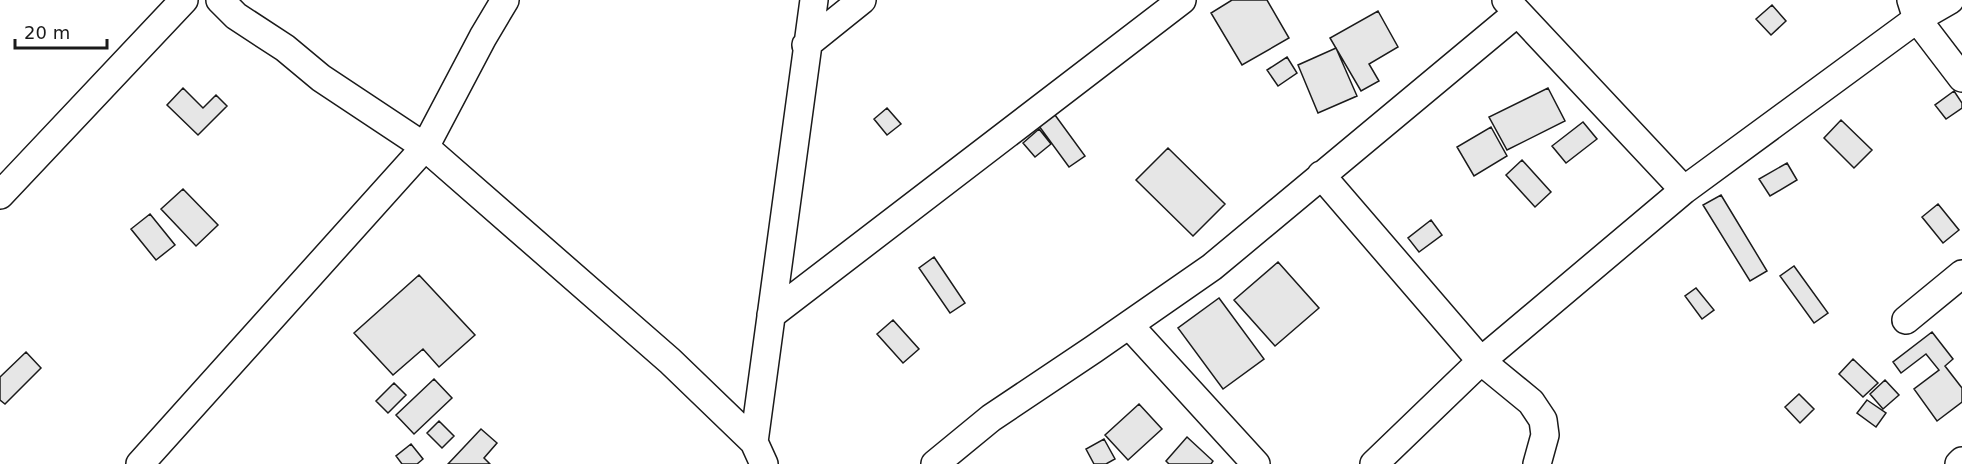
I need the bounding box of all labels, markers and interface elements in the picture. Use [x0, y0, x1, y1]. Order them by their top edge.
scale bar [15, 12, 106, 50]
text: 20 m [24, 22, 70, 43]

